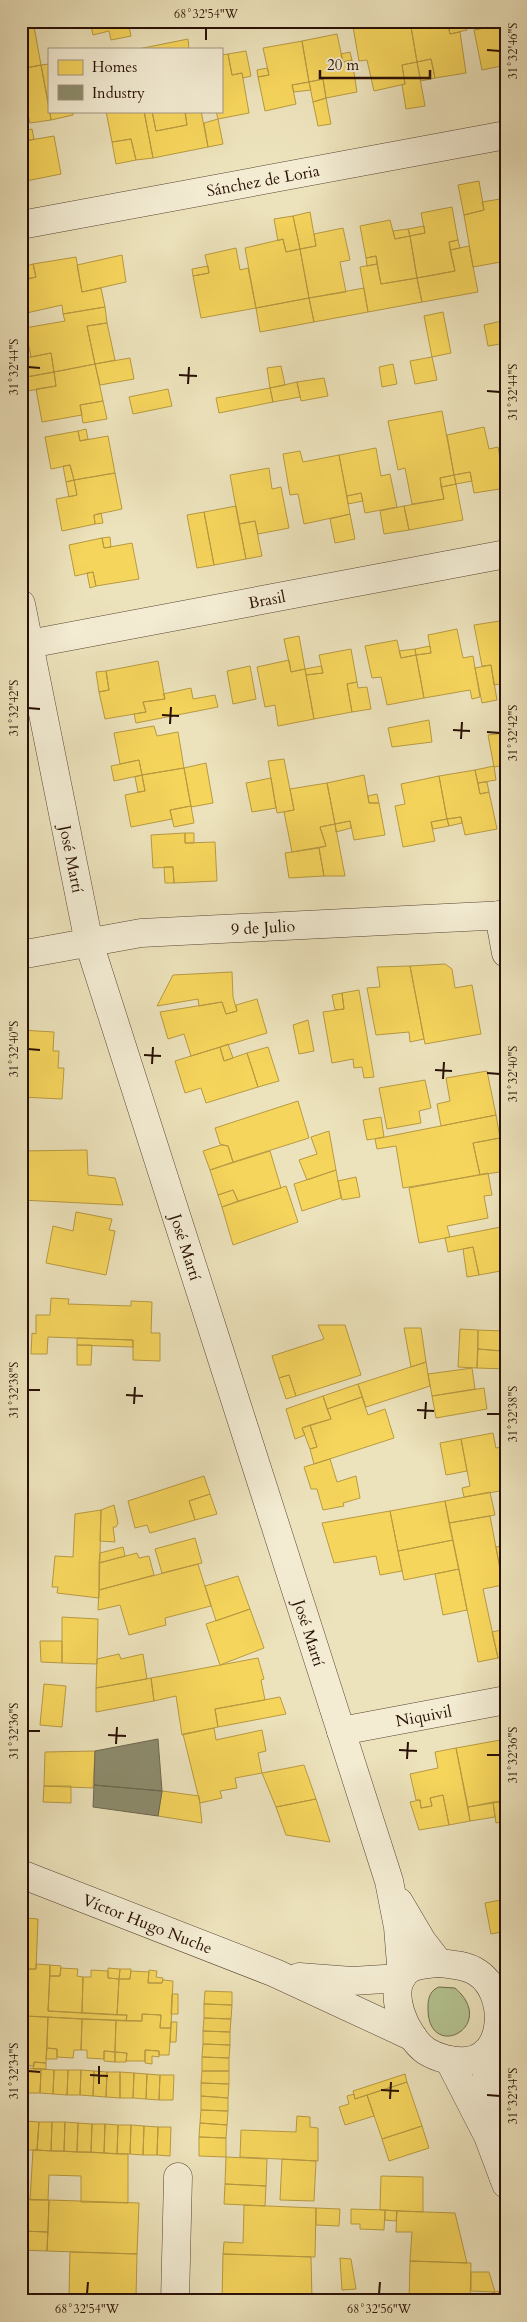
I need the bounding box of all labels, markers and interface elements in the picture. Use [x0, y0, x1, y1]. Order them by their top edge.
text: 68°32'54"W [174, 6, 239, 22]
text: 31°32'46"S [505, 23, 521, 79]
legend [48, 48, 222, 112]
scale bar [320, 48, 430, 80]
text: 20 m [327, 55, 359, 75]
text: Homes [92, 57, 137, 77]
text: Industry [92, 83, 145, 103]
street label: Sánchez de Loria [205, 160, 321, 202]
text: 31°32'44"S [6, 339, 22, 395]
text: 31°32'44"S [505, 364, 521, 420]
street label: Brasil [246, 586, 287, 614]
text: 31°32'42"S [6, 680, 22, 736]
text: 31°32'42"S [505, 705, 521, 761]
street label: José Martí [53, 821, 89, 895]
street label: 9 de Julio [231, 915, 296, 941]
text: 31°32'40"S [6, 1021, 22, 1077]
text: 31°32'40"S [505, 1046, 521, 1102]
street label: José Martí [164, 1210, 206, 1284]
text: 31°32'38"S [6, 1362, 22, 1418]
text: 31°32'38"S [505, 1386, 521, 1442]
street label: José Martí [287, 1595, 330, 1670]
street label: Niquivil [394, 1700, 454, 1733]
text: 31°32'36"S [6, 1703, 22, 1759]
text: 31°32'36"S [505, 1727, 521, 1783]
street label: Víctor Hugo Nuche [79, 1889, 215, 1959]
text: 31°32'34"S [6, 2043, 22, 2099]
text: 31°32'34"S [505, 2068, 521, 2124]
text: 68°32'54"W [55, 2301, 120, 2317]
text: 68°32'56"W [347, 2301, 412, 2317]

